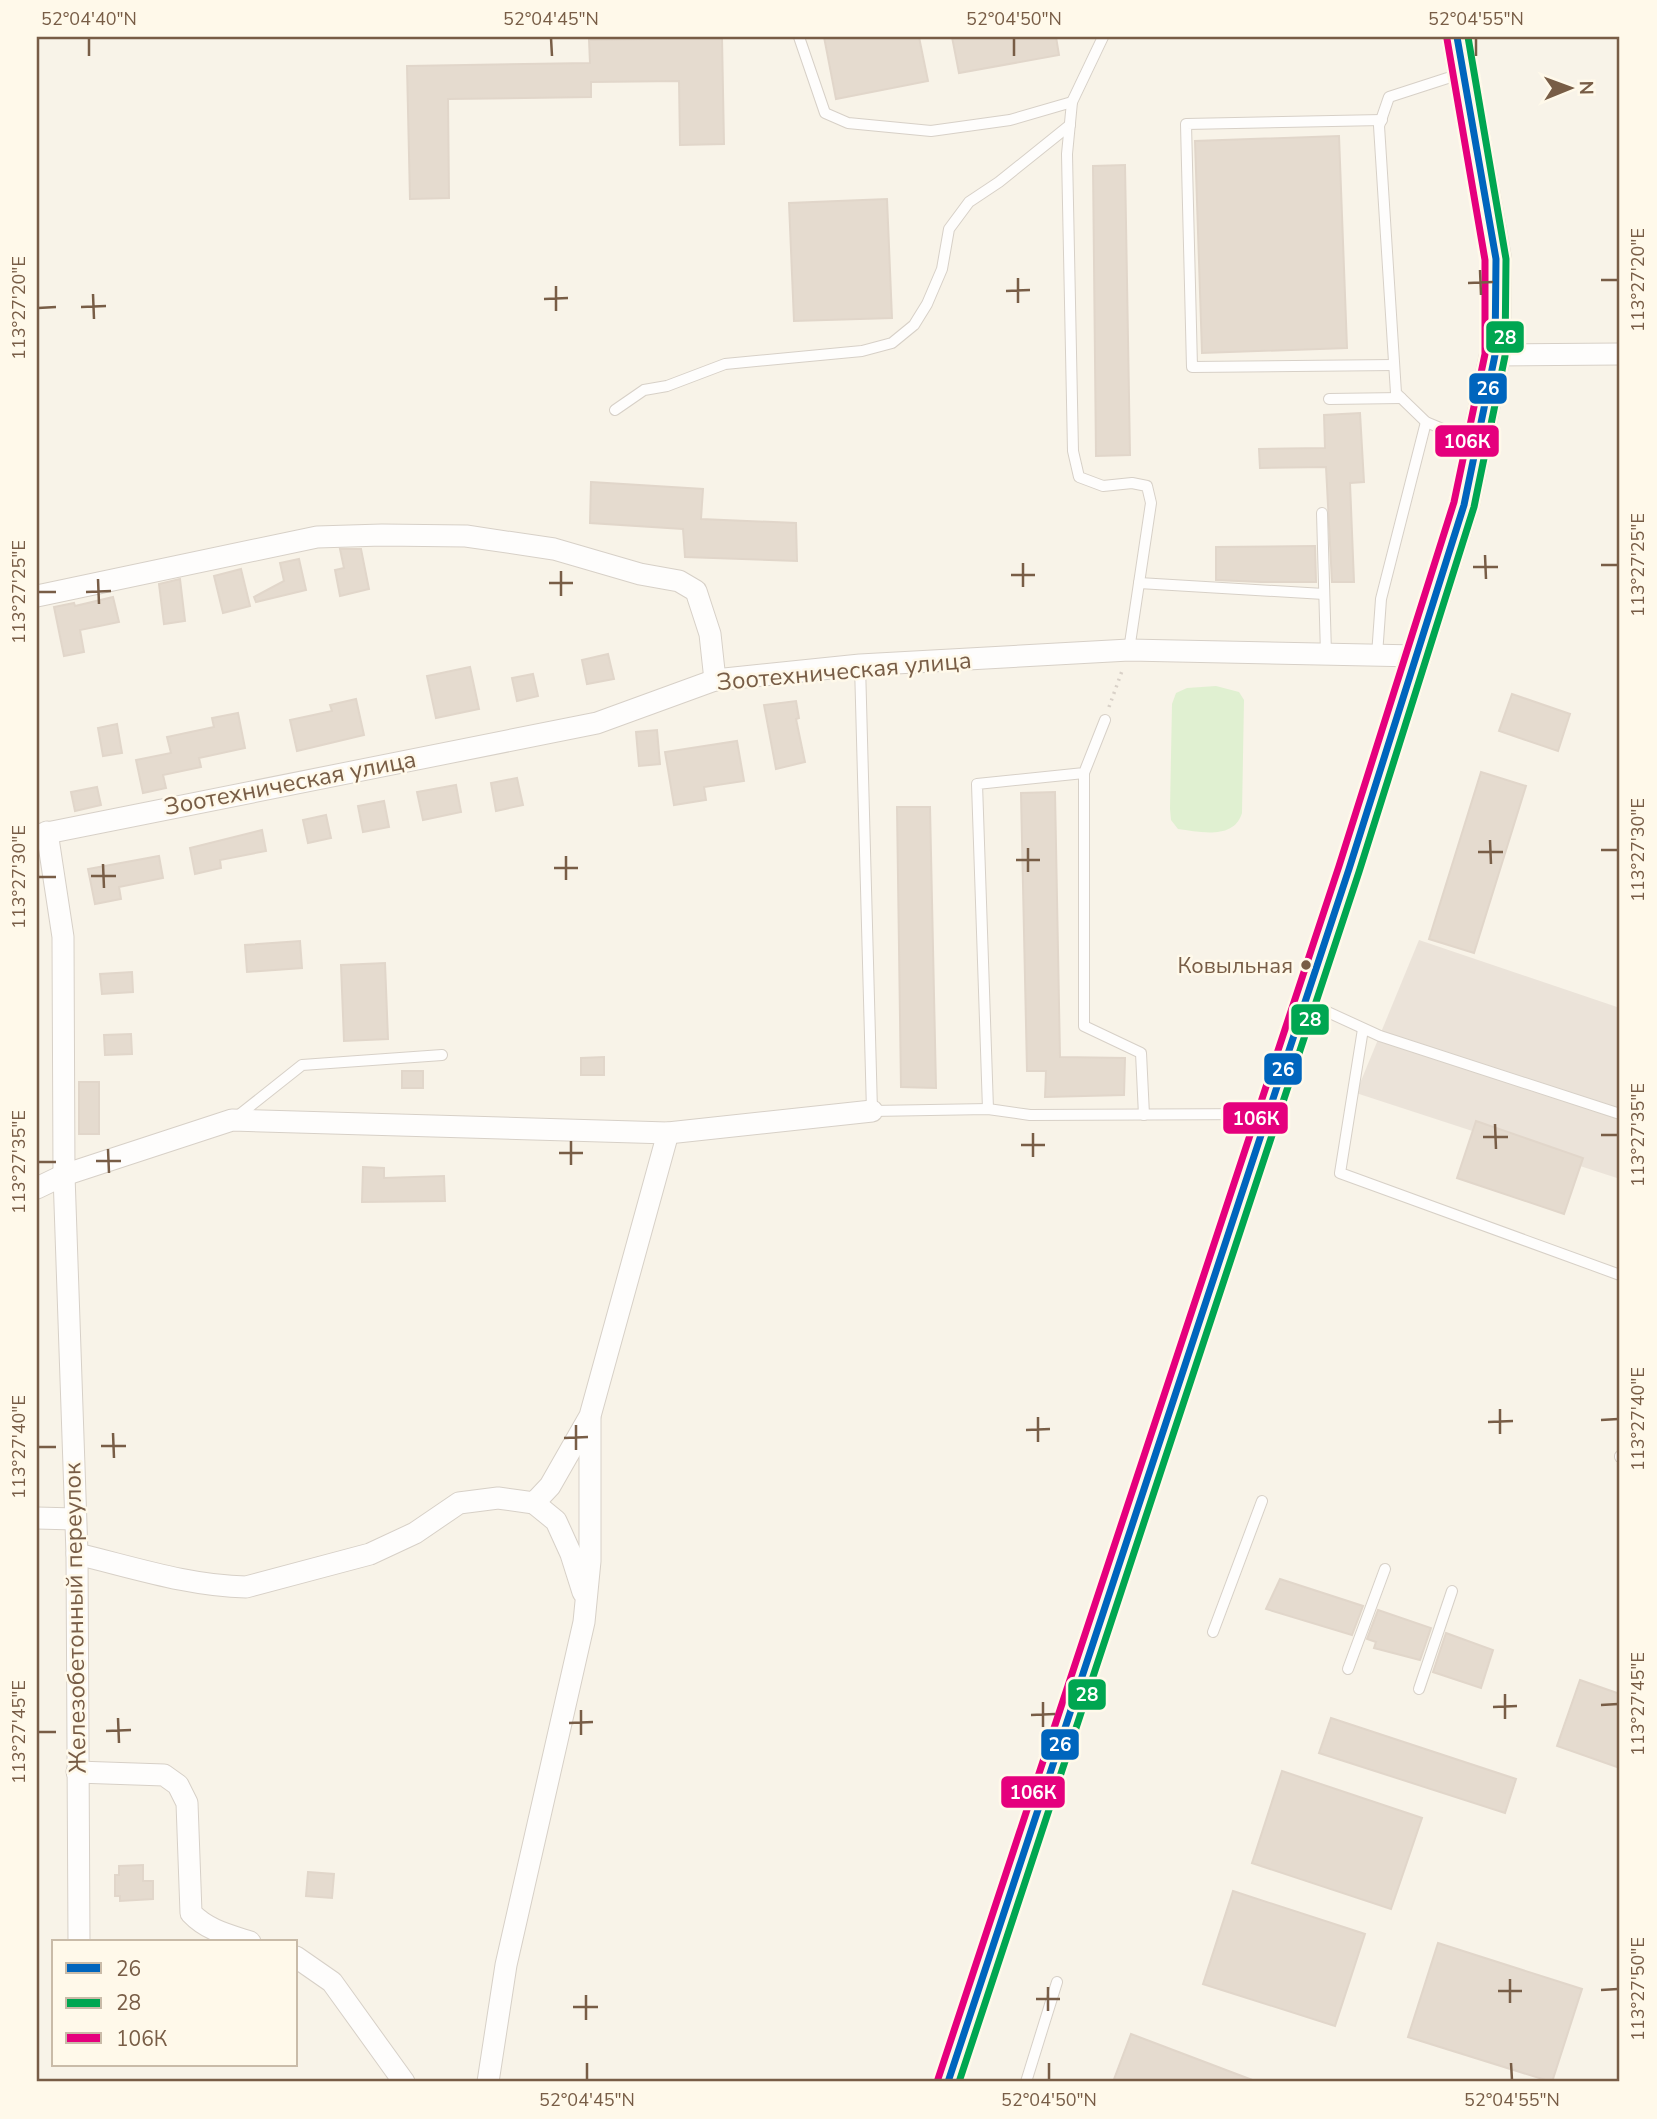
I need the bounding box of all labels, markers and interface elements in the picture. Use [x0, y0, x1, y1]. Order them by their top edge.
text: 52°04'40"N [41, 7, 137, 31]
text: 52°04'45"N [503, 7, 599, 31]
text: 52°04'50"N [966, 7, 1062, 31]
text: 52°04'55"N [1428, 7, 1524, 31]
north arrow [1534, 52, 1604, 122]
text: N [1573, 80, 1599, 95]
text: 113°27'20"E [1626, 228, 1650, 332]
text: 113°27'20"E [7, 256, 31, 360]
line badge: 28 [1485, 320, 1525, 354]
text: 28 [1494, 325, 1516, 351]
line badge: 26 [1468, 372, 1508, 405]
text: 26 [1477, 376, 1499, 402]
line badge: 106К [1434, 424, 1500, 458]
text: 106К [1443, 429, 1491, 455]
text: 113°27'25"E [1626, 513, 1650, 617]
text: 113°27'25"E [7, 540, 31, 644]
street label: Зоотехническая улица [715, 644, 973, 698]
street label: Зоотехническая улица [161, 743, 419, 823]
text: 113°27'30"E [1626, 798, 1650, 902]
text: 113°27'30"E [7, 825, 31, 929]
place label: Ковыльная [1177, 951, 1293, 981]
marker: Ковыльная [1299, 958, 1313, 972]
line badge: 28 [1290, 1003, 1330, 1036]
text: 28 [1299, 1007, 1321, 1033]
line badge: 26 [1263, 1052, 1303, 1086]
text: 26 [1272, 1057, 1294, 1083]
text: 113°27'35"E [1626, 1083, 1650, 1187]
line badge: 106К [1222, 1101, 1289, 1135]
text: 106К [1232, 1106, 1280, 1132]
text: 113°27'35"E [7, 1110, 31, 1214]
text: 113°27'40"E [1626, 1367, 1650, 1471]
text: 113°27'40"E [7, 1395, 31, 1499]
street label: Железобетонный переулок [56, 1462, 94, 1774]
text: 113°27'45"E [1626, 1652, 1650, 1756]
line badge: 28 [1067, 1678, 1107, 1711]
text: 113°27'45"E [7, 1680, 31, 1784]
text: 28 [1076, 1682, 1098, 1708]
line badge: 26 [1040, 1728, 1080, 1761]
text: 26 [1049, 1732, 1071, 1758]
line badge: 106К [1000, 1775, 1066, 1809]
text: 106К [1009, 1780, 1057, 1806]
text: 113°27'50"E [1626, 1937, 1650, 2041]
legend [52, 1940, 298, 2066]
text: 26 [116, 1955, 141, 1983]
text: 28 [116, 1989, 141, 2017]
text: 106К [116, 2025, 168, 2053]
text: 52°04'45"N [539, 2088, 635, 2112]
text: 52°04'50"N [1001, 2088, 1097, 2112]
text: 52°04'55"N [1464, 2088, 1560, 2112]

